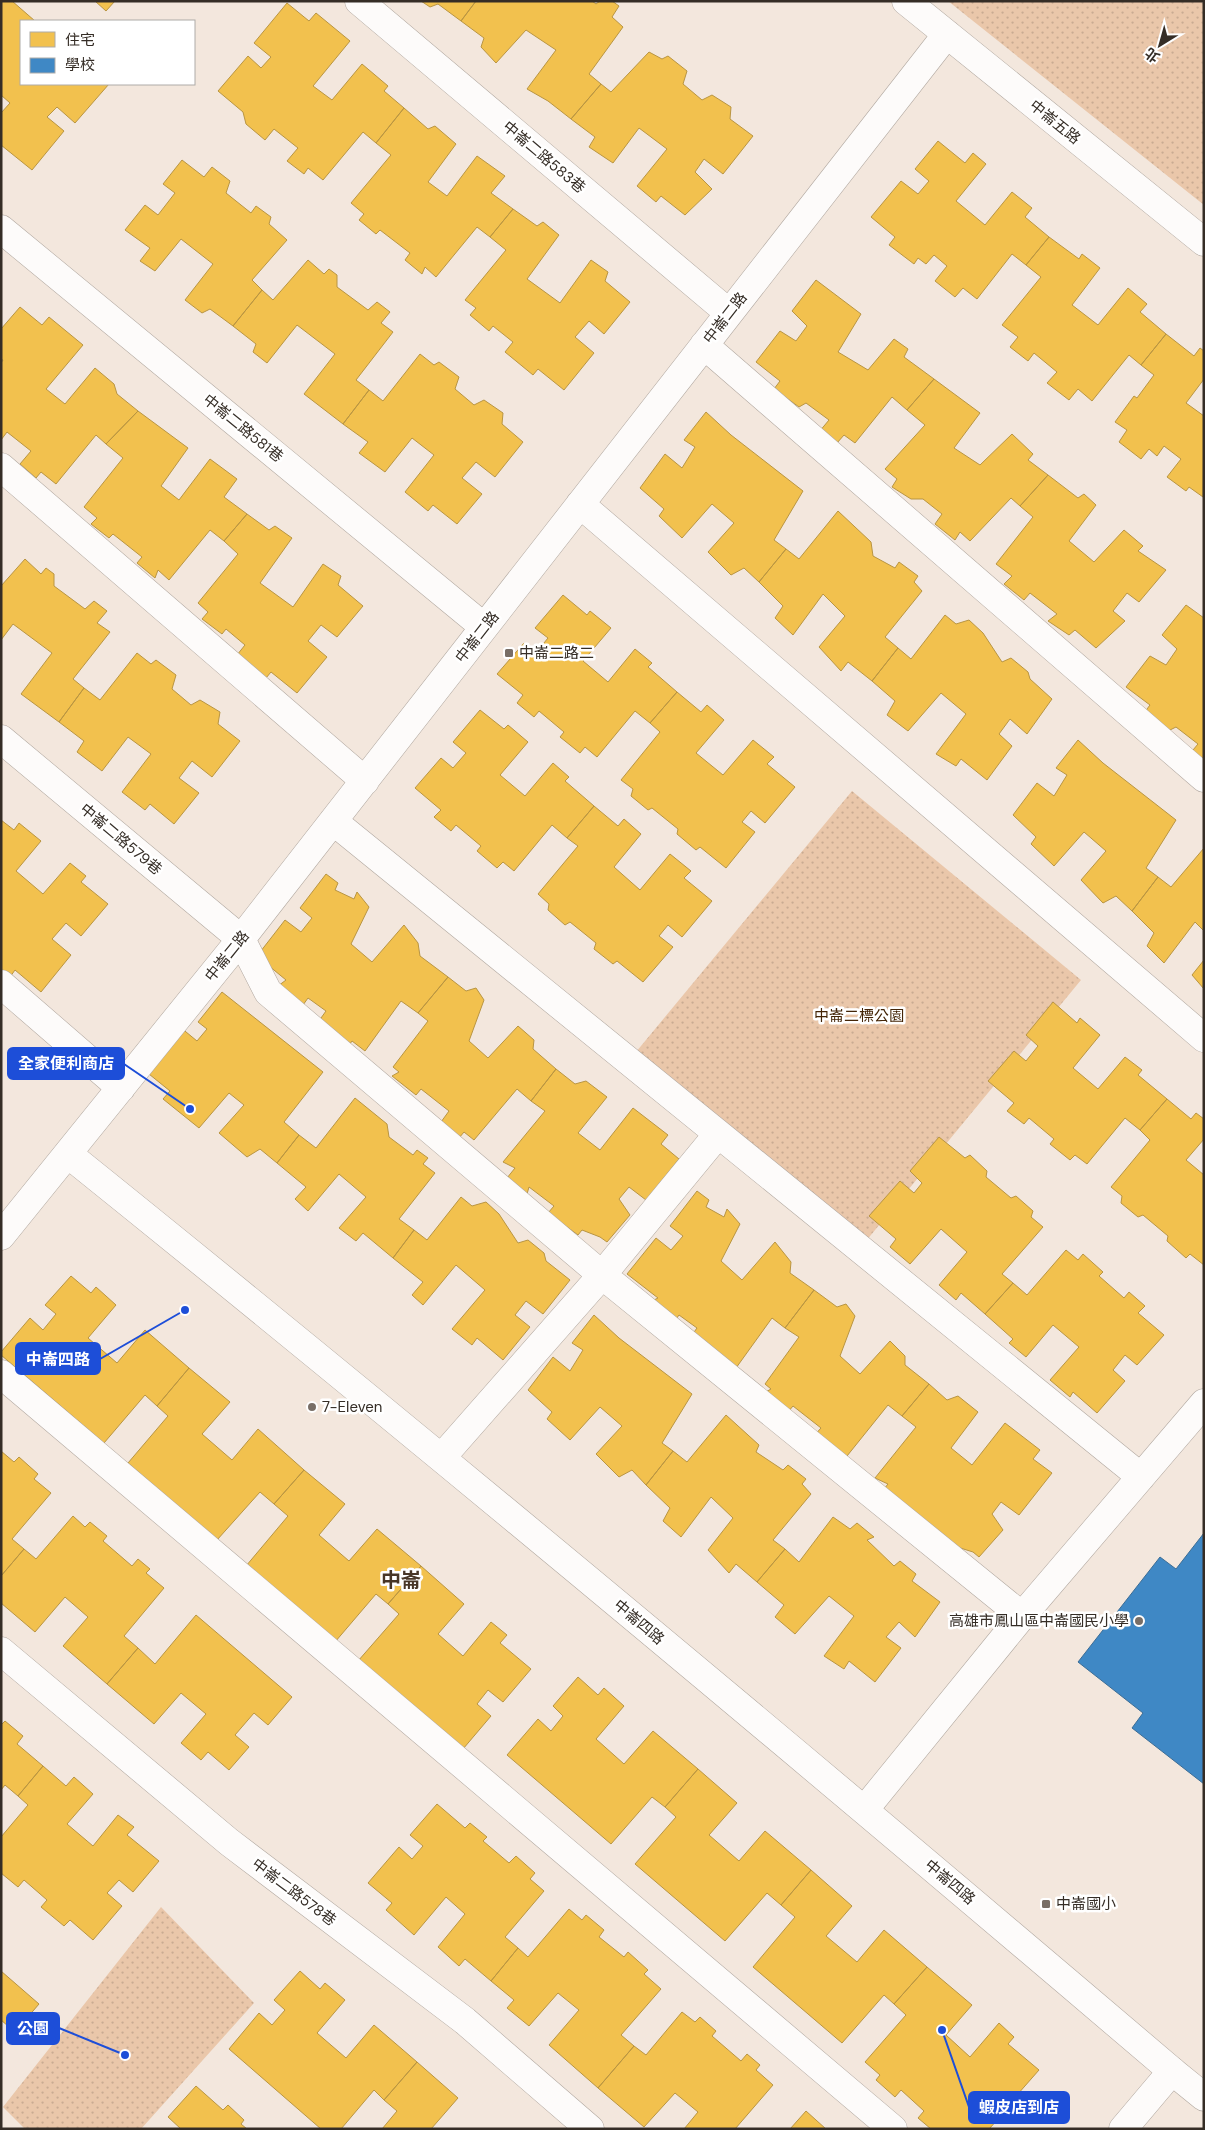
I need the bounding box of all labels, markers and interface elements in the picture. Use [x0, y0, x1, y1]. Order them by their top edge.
legend [20, 20, 195, 85]
north arrow [1135, 20, 1185, 70]
text: 住宅 [65, 30, 95, 50]
text: 北 [1141, 44, 1163, 67]
text: 學校 [65, 55, 95, 75]
street label: 中崙五路 [1025, 95, 1085, 149]
street label: 中崙二路583巷 [498, 117, 590, 197]
street label: 中崙二路 [699, 288, 751, 348]
street label: 中崙二路581巷 [199, 390, 287, 466]
street label: 中崙二路 [451, 607, 503, 667]
place label: 中崙二路二 [519, 643, 594, 663]
marker: 中崙二路二 [503, 647, 515, 659]
street label: 中崙二路579巷 [76, 799, 166, 879]
street label: 中崙二路 [200, 926, 254, 986]
park label: 中崙二標公園 [814, 1006, 904, 1026]
callout: 全家便利商店 [8, 1048, 124, 1079]
text: 全家便利商店 [18, 1053, 114, 1074]
callout: 中崙四路 [16, 1343, 100, 1374]
text: 中崙四路 [26, 1349, 90, 1370]
place label: 7-Eleven [322, 1397, 382, 1417]
marker: 7-Eleven [306, 1401, 318, 1413]
district label: 中崙 [381, 1567, 421, 1593]
street label: 中崙四路 [610, 1595, 668, 1649]
place label: 高雄市鳳山區中崙國民小學 [949, 1611, 1129, 1631]
marker: 高雄市鳳山區中崙國民小學 [1133, 1615, 1145, 1627]
street label: 中崙二路578巷 [248, 1854, 340, 1930]
street label: 中崙四路 [921, 1855, 979, 1909]
place label: 中崙國小 [1056, 1894, 1116, 1914]
marker: 中崙國小 [1040, 1898, 1052, 1910]
callout: 公園 [7, 2013, 59, 2044]
text: 公園 [17, 2018, 49, 2039]
callout: 蝦皮店到店 [969, 2092, 1069, 2123]
text: 蝦皮店到店 [979, 2097, 1059, 2118]

